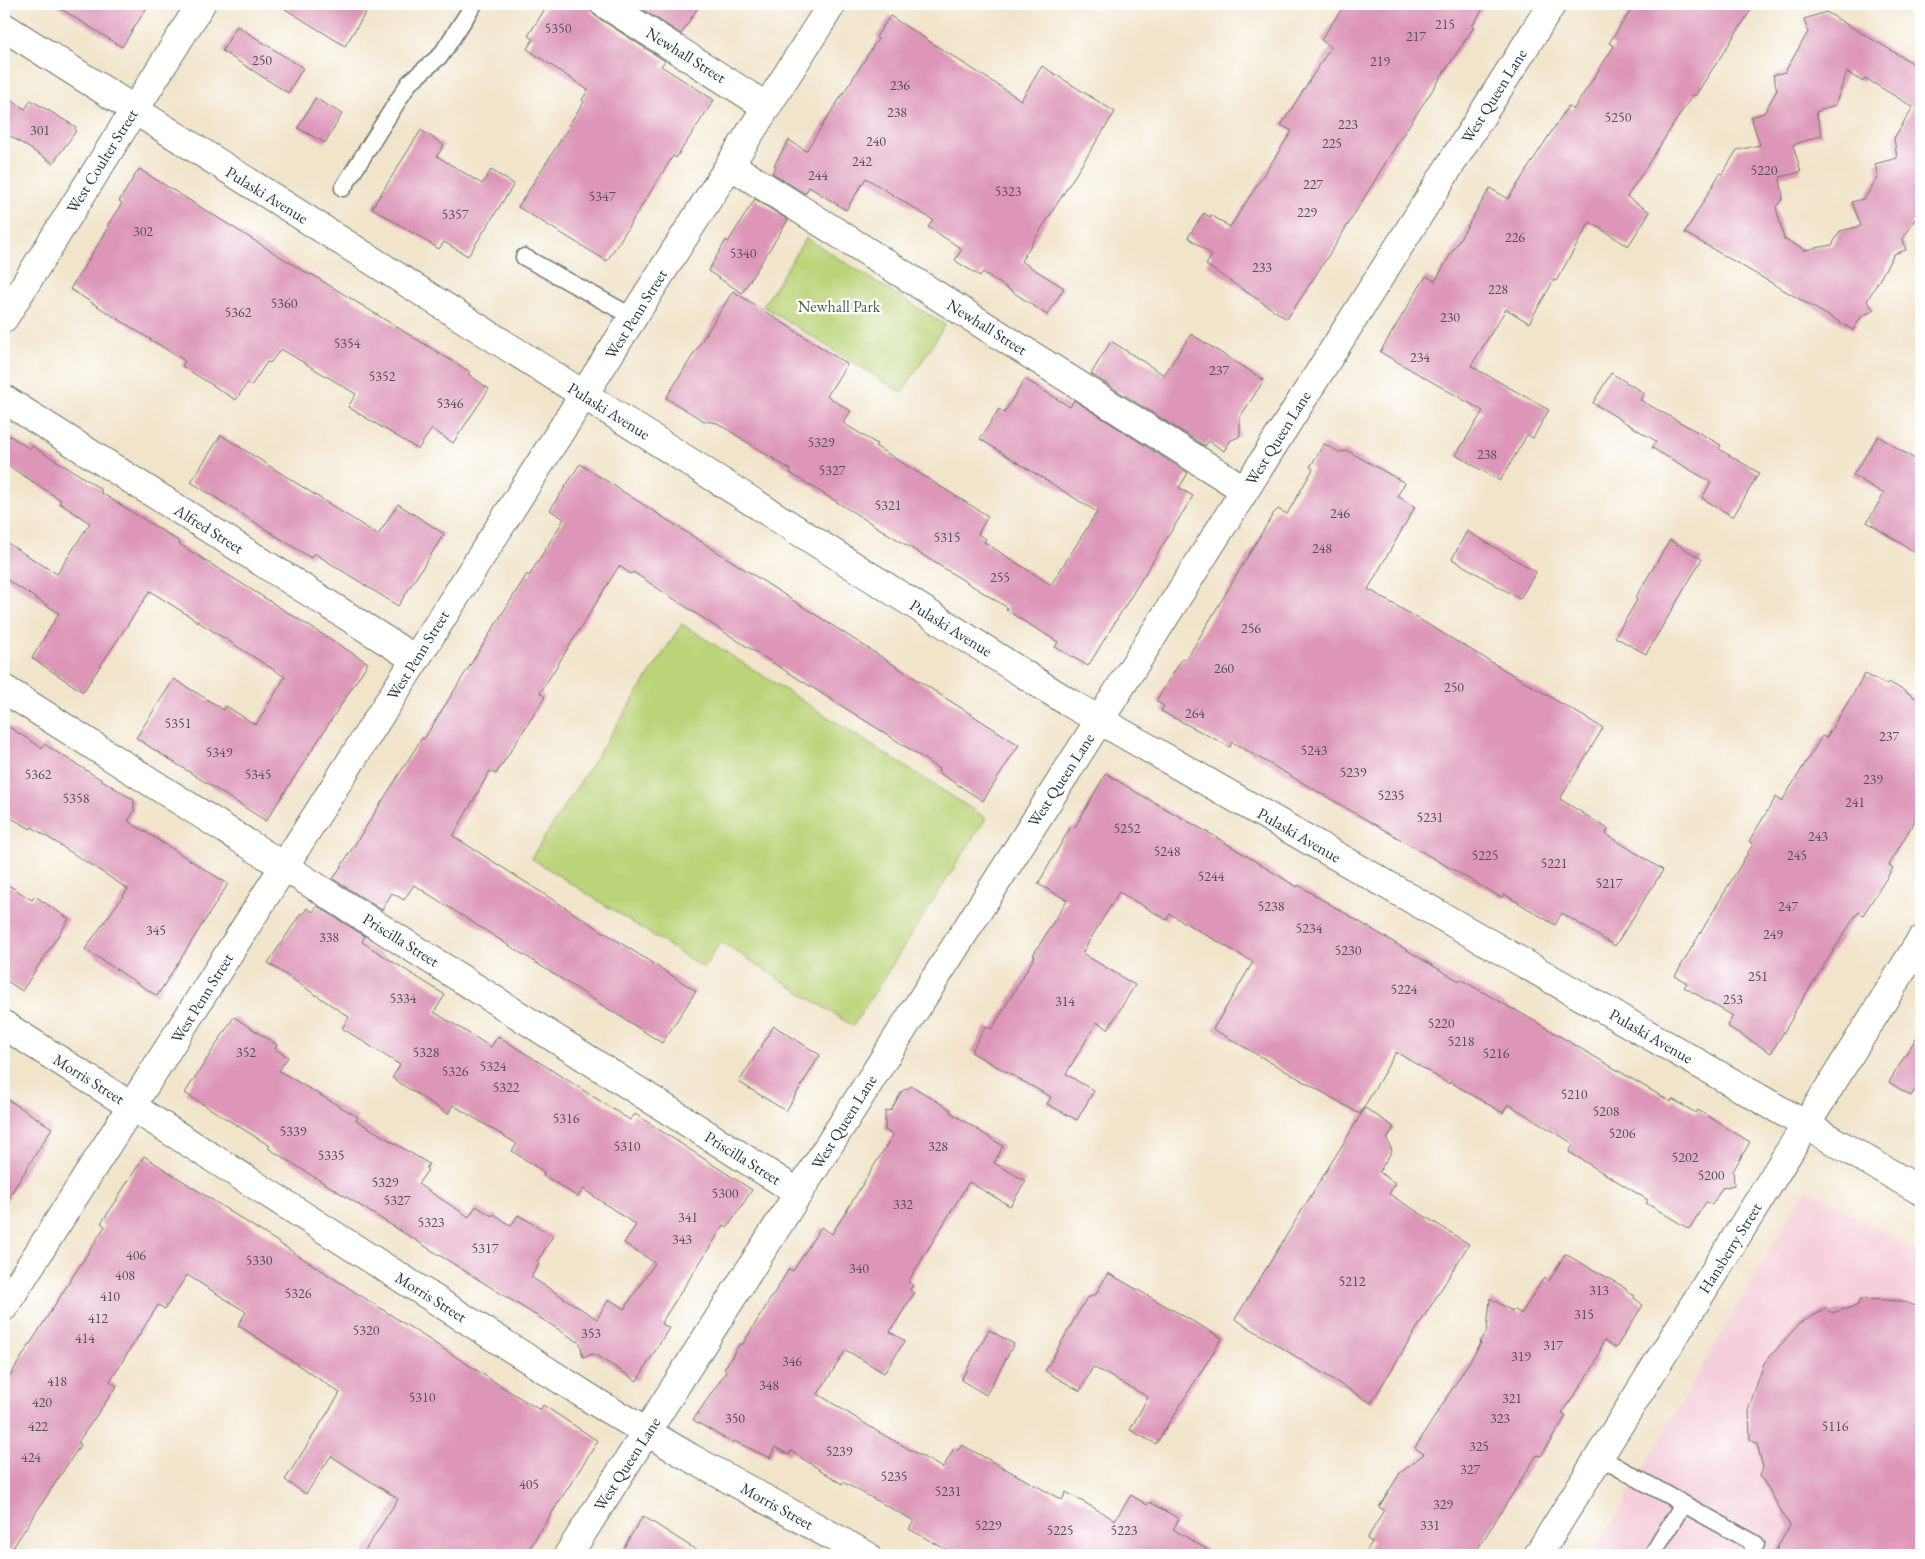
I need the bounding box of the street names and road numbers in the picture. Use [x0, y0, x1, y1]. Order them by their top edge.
street label: Newhall Street [642, 22, 730, 88]
street label: West Queen Lane [1457, 45, 1531, 147]
street label: West Coulter Street [62, 105, 142, 217]
street label: Pulaski Avenue [222, 161, 312, 229]
street label: West Penn Street [600, 265, 672, 363]
street label: Newhall Street [943, 294, 1031, 360]
street label: Pulaski Avenue [564, 377, 654, 445]
street label: West Queen Lane [1241, 387, 1315, 489]
street label: Alfred Street [170, 499, 248, 559]
street label: Pulaski Avenue [906, 594, 996, 662]
street label: West Penn Street [382, 606, 454, 704]
street label: West Queen Lane [1023, 729, 1099, 831]
street label: Pulaski Avenue [1253, 803, 1345, 867]
street label: Priscilla Street [359, 908, 443, 972]
street label: West Penn Street [166, 949, 238, 1047]
street label: Pulaski Avenue [1605, 1004, 1697, 1068]
street label: Morris Street [49, 1049, 129, 1109]
street label: West Queen Lane [807, 1071, 881, 1173]
street label: Priscilla Street [701, 1126, 785, 1190]
street label: Hansberry Street [1694, 1199, 1766, 1297]
street label: Morris Street [391, 1267, 471, 1327]
street label: West Queen Lane [589, 1413, 665, 1515]
street label: Morris Street [737, 1477, 817, 1535]

